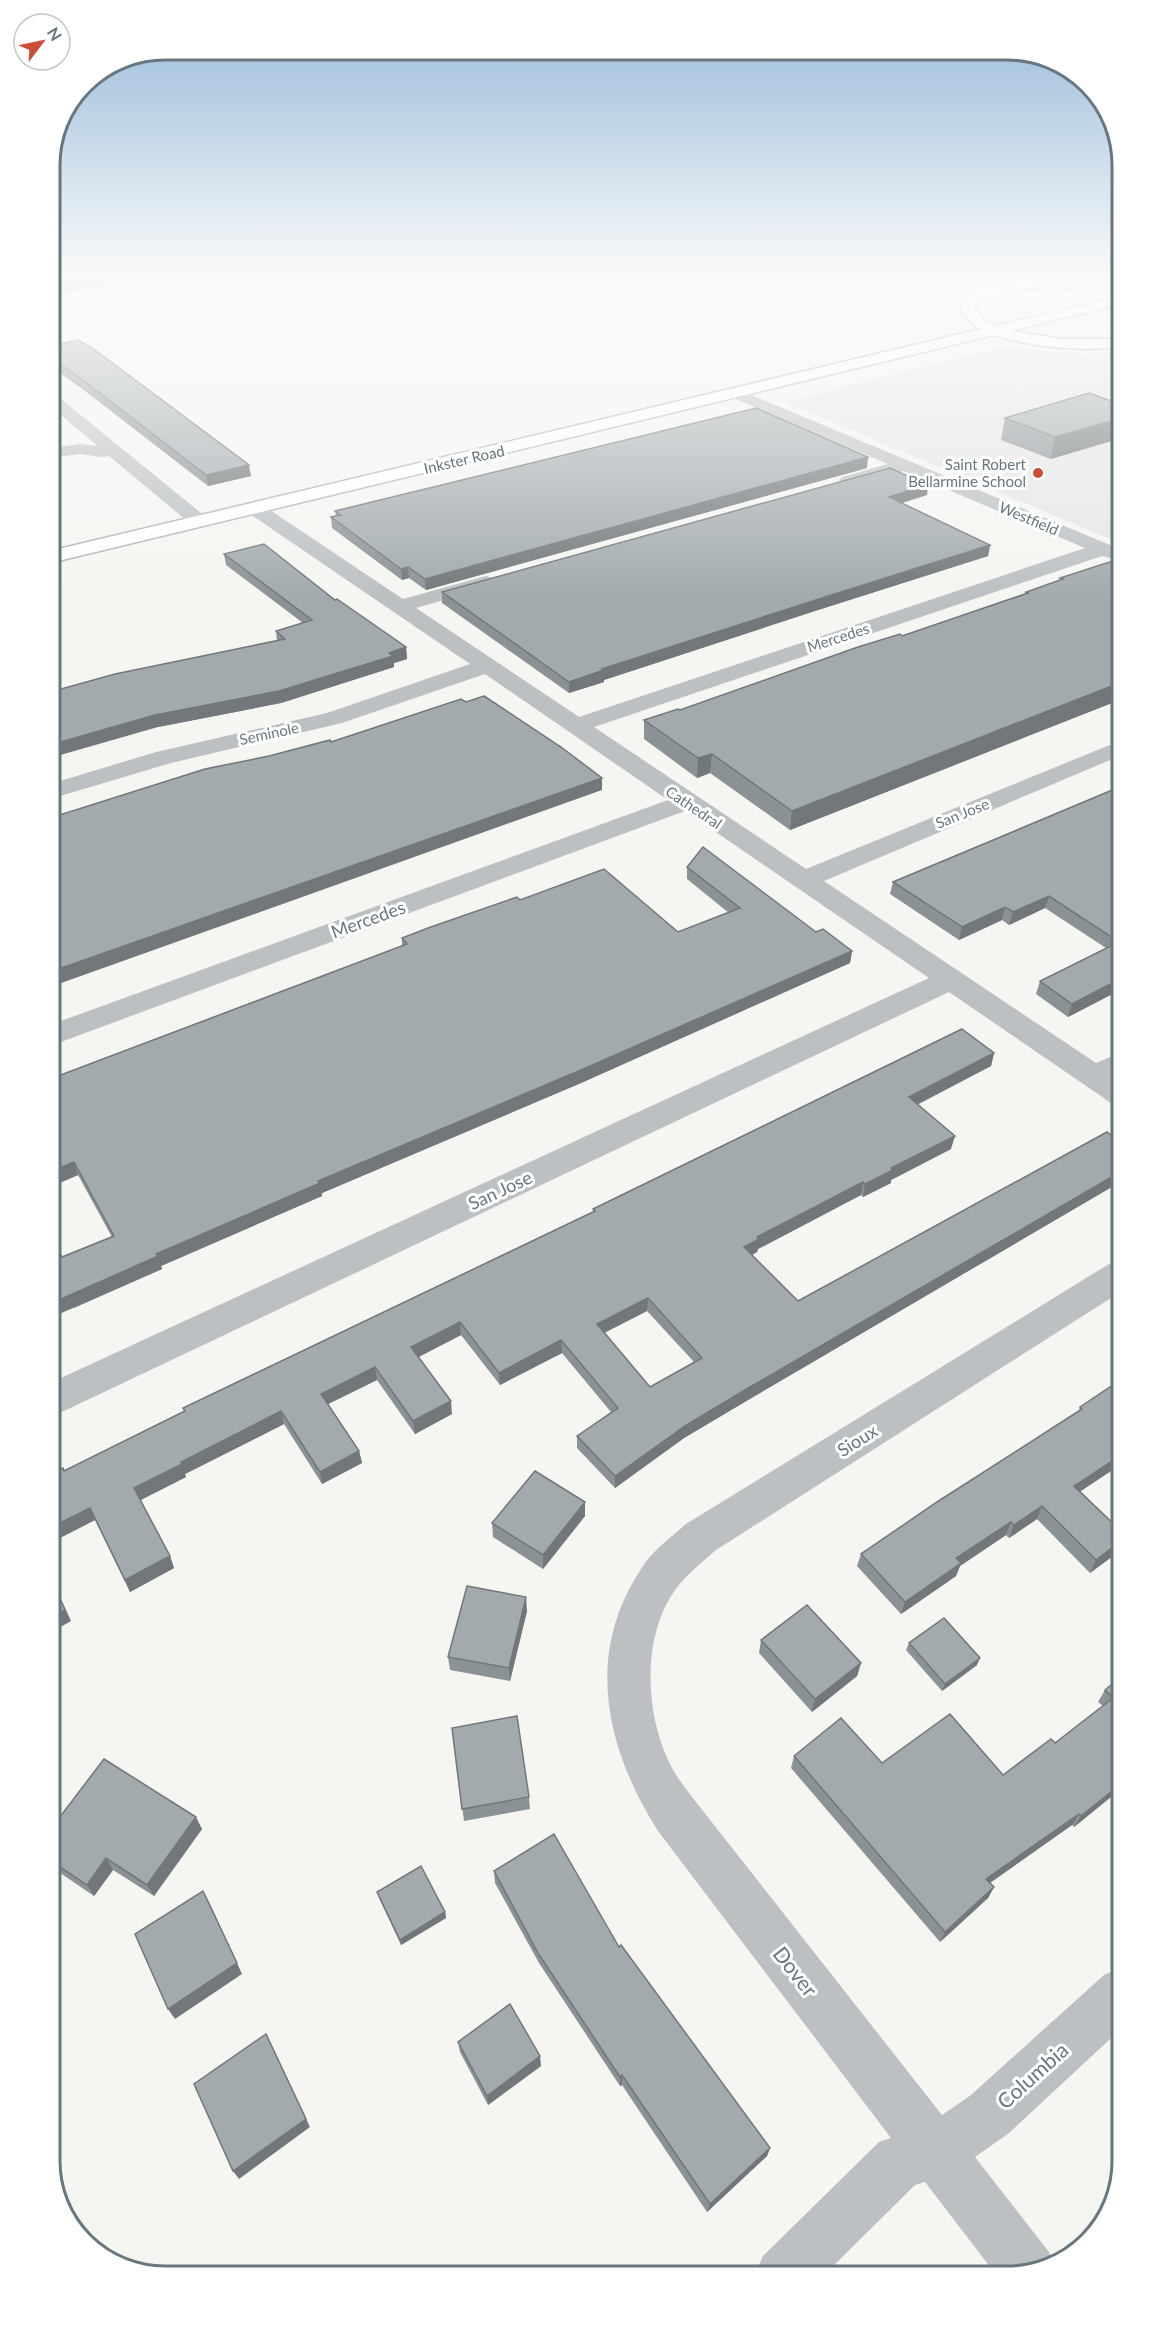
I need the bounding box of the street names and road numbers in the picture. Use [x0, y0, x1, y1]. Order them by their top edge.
street label: Inkster Road [422, 441, 506, 477]
street label: Westfield [997, 497, 1061, 539]
street label: Mercedes [805, 618, 871, 656]
street label: Seminole [238, 718, 300, 748]
street label: Cathedral [663, 782, 725, 832]
street label: San Jose [933, 794, 992, 832]
street label: Mercedes [328, 895, 408, 943]
street label: San Jose [465, 1166, 535, 1214]
street label: Sioux [833, 1419, 881, 1461]
street label: Dover [769, 1941, 824, 2001]
street label: Columbia [991, 2037, 1073, 2113]

